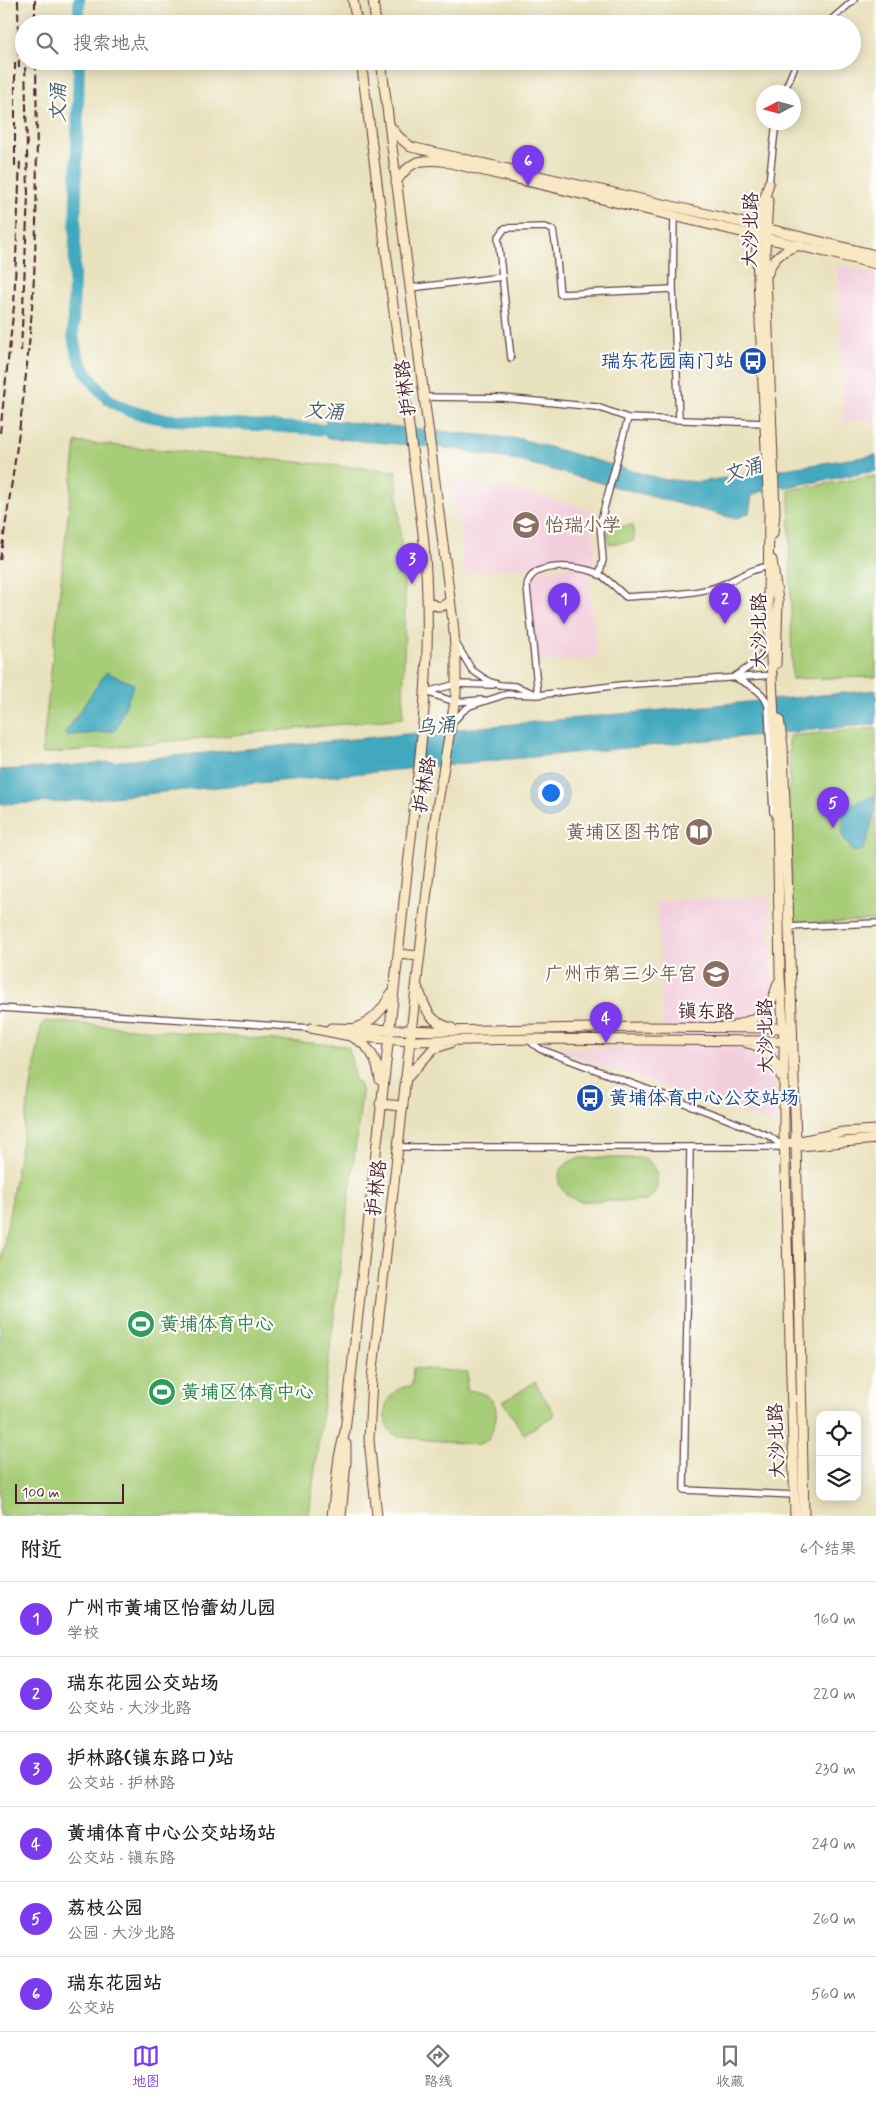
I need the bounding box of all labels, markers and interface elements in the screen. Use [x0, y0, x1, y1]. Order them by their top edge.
search box [15, 15, 861, 70]
icon: search [33, 29, 61, 57]
text: 搜索地点 [73, 31, 149, 56]
water label: 文涌 [45, 82, 73, 123]
north arrow [756, 85, 801, 130]
pin: 6 [512, 145, 544, 186]
street label: 大沙北路 [738, 192, 764, 268]
bus stop icon: 瑞东花园南门站 [738, 346, 768, 376]
place label: 瑞东花园南门站 [601, 349, 734, 374]
street label: 护林路 [390, 358, 422, 418]
water label: 文涌 [303, 397, 346, 427]
water label: 文涌 [720, 452, 767, 490]
school or university icon: 怡瑞小学 [511, 510, 541, 540]
place label: 怡瑞小学 [545, 513, 621, 538]
pin: 3 [396, 543, 428, 584]
pin: 1 [548, 583, 580, 624]
pin: 2 [709, 583, 741, 624]
street label: 大沙北路 [747, 593, 772, 669]
water label: 乌涌 [415, 711, 458, 743]
street label: 护林路 [408, 755, 442, 815]
your location [538, 780, 564, 806]
pin: 5 [817, 787, 849, 828]
library icon: 黄埔区图书馆 [684, 817, 714, 847]
place label: 黄埔区图书馆 [566, 820, 680, 845]
school or university icon: 广州市第三少年宫 [701, 959, 731, 989]
place label: 广州市第三少年宫 [545, 962, 697, 987]
street label: 大沙北路 [753, 998, 779, 1074]
street label: 镇东路 [677, 999, 735, 1025]
pin: 4 [590, 1002, 622, 1043]
bus stop icon: 黄埔体育中心公交站场 [575, 1083, 605, 1113]
place label: 黄埔体育中心公交站场 [609, 1086, 799, 1111]
street label: 护林路 [362, 1158, 392, 1218]
sports icon: 黄埔体育中心 [126, 1309, 156, 1339]
place label: 黄埔体育中心 [160, 1312, 274, 1337]
sports icon: 黄埔区体育中心 [147, 1377, 177, 1407]
place label: 黄埔区体育中心 [181, 1380, 314, 1405]
street label: 大沙北路 [763, 1403, 791, 1479]
map controls [816, 1411, 861, 1501]
button: locate [816, 1411, 861, 1456]
button: layers [816, 1456, 861, 1501]
scale bar [15, 1481, 124, 1504]
text: 100 m [22, 1484, 60, 1502]
text: 附近 [20, 1536, 62, 1564]
text: 6个结果 [800, 1539, 856, 1560]
text: 广州市黄埔区怡蕾幼儿园 [67, 1596, 276, 1621]
text: 1 [32, 1609, 40, 1630]
text: 160 m [813, 1609, 856, 1630]
text: 学校 [67, 1623, 99, 1644]
text: 瑞东花园公交站场 [67, 1671, 219, 1696]
text: 2 [32, 1684, 40, 1705]
text: 220 m [813, 1684, 856, 1705]
text: 公交站 · 大沙北路 [67, 1698, 191, 1719]
text: 护林路(镇东路口)站 [67, 1746, 234, 1771]
text: 3 [32, 1759, 40, 1780]
text: 230 m [815, 1759, 856, 1780]
text: 公交站 · 护林路 [67, 1773, 175, 1794]
text: 黄埔体育中心公交站场站 [67, 1821, 276, 1846]
text: 4 [31, 1834, 41, 1855]
text: 240 m [812, 1834, 856, 1855]
text: 公交站 · 镇东路 [67, 1848, 175, 1869]
text: 荔枝公园 [67, 1896, 143, 1921]
text: 5 [31, 1909, 41, 1930]
text: 260 m [813, 1909, 856, 1930]
text: 公园 · 大沙北路 [67, 1923, 175, 1944]
text: 瑞东花园站 [67, 1971, 162, 1996]
text: 6 [32, 1984, 40, 2005]
text: 560 m [811, 1984, 856, 2005]
text: 公交站 [67, 1998, 115, 2019]
tab: 地图 [132, 2042, 160, 2091]
tab: 路线 [424, 2042, 452, 2091]
tab: 收藏 [716, 2042, 744, 2091]

